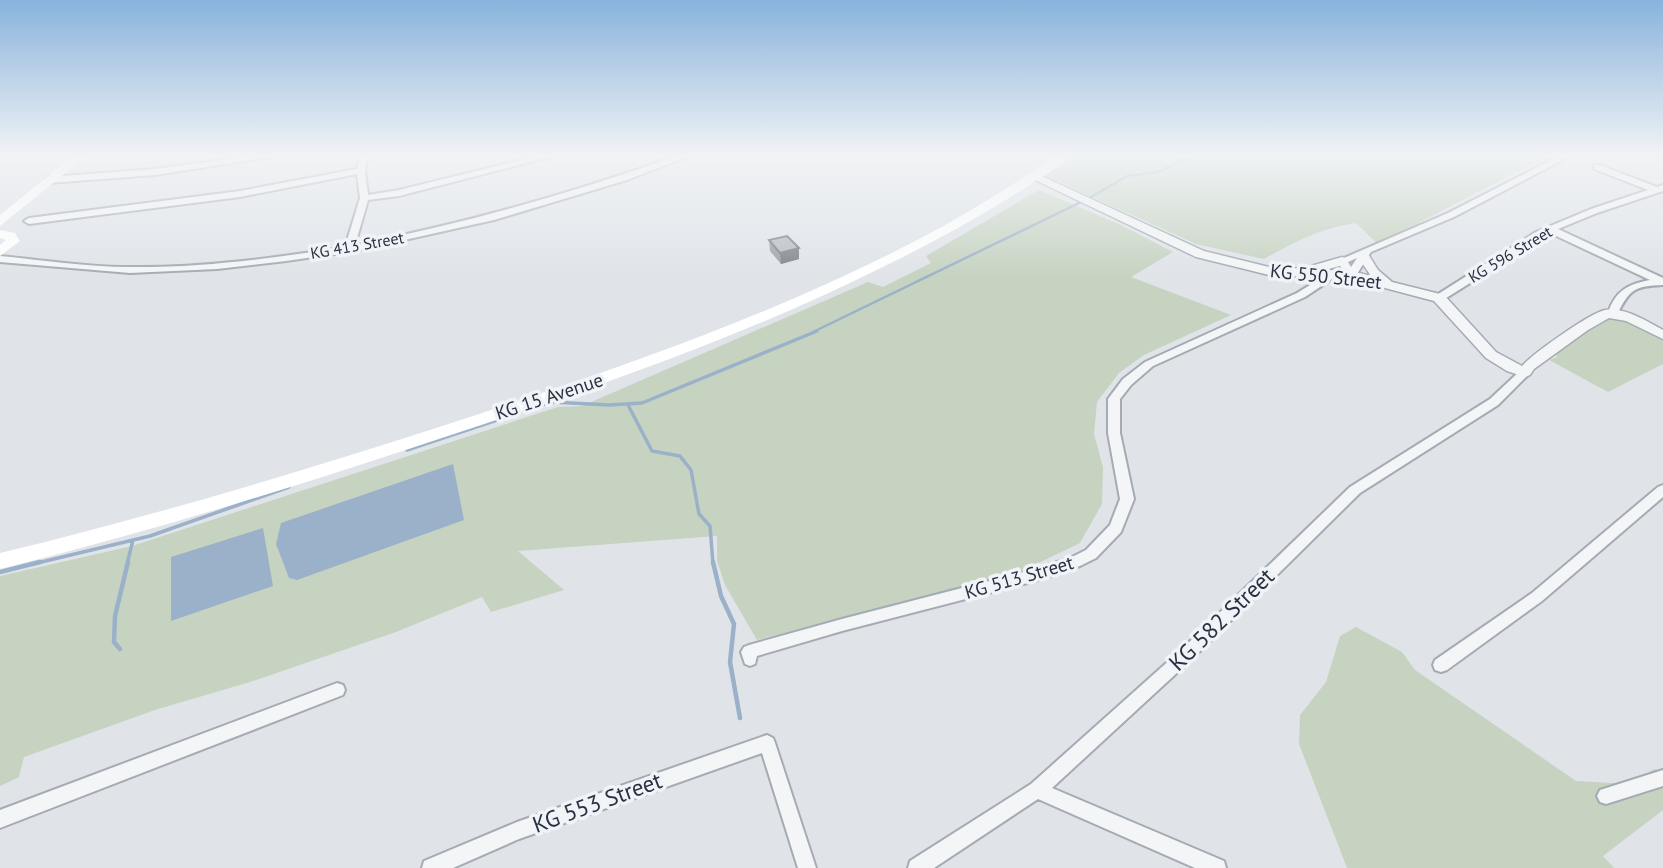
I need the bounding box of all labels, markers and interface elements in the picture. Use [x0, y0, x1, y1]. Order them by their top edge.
street label: KG 596 Street [1464, 221, 1556, 287]
street label: KG 413 Street [309, 227, 406, 263]
street label: KG 550 Street [1269, 258, 1384, 294]
street label: KG 15 Avenue [492, 367, 606, 425]
street label: KG 513 Street [962, 550, 1077, 604]
street label: KG 582 Street [1162, 561, 1280, 677]
street label: KG 553 Street [528, 765, 666, 839]

